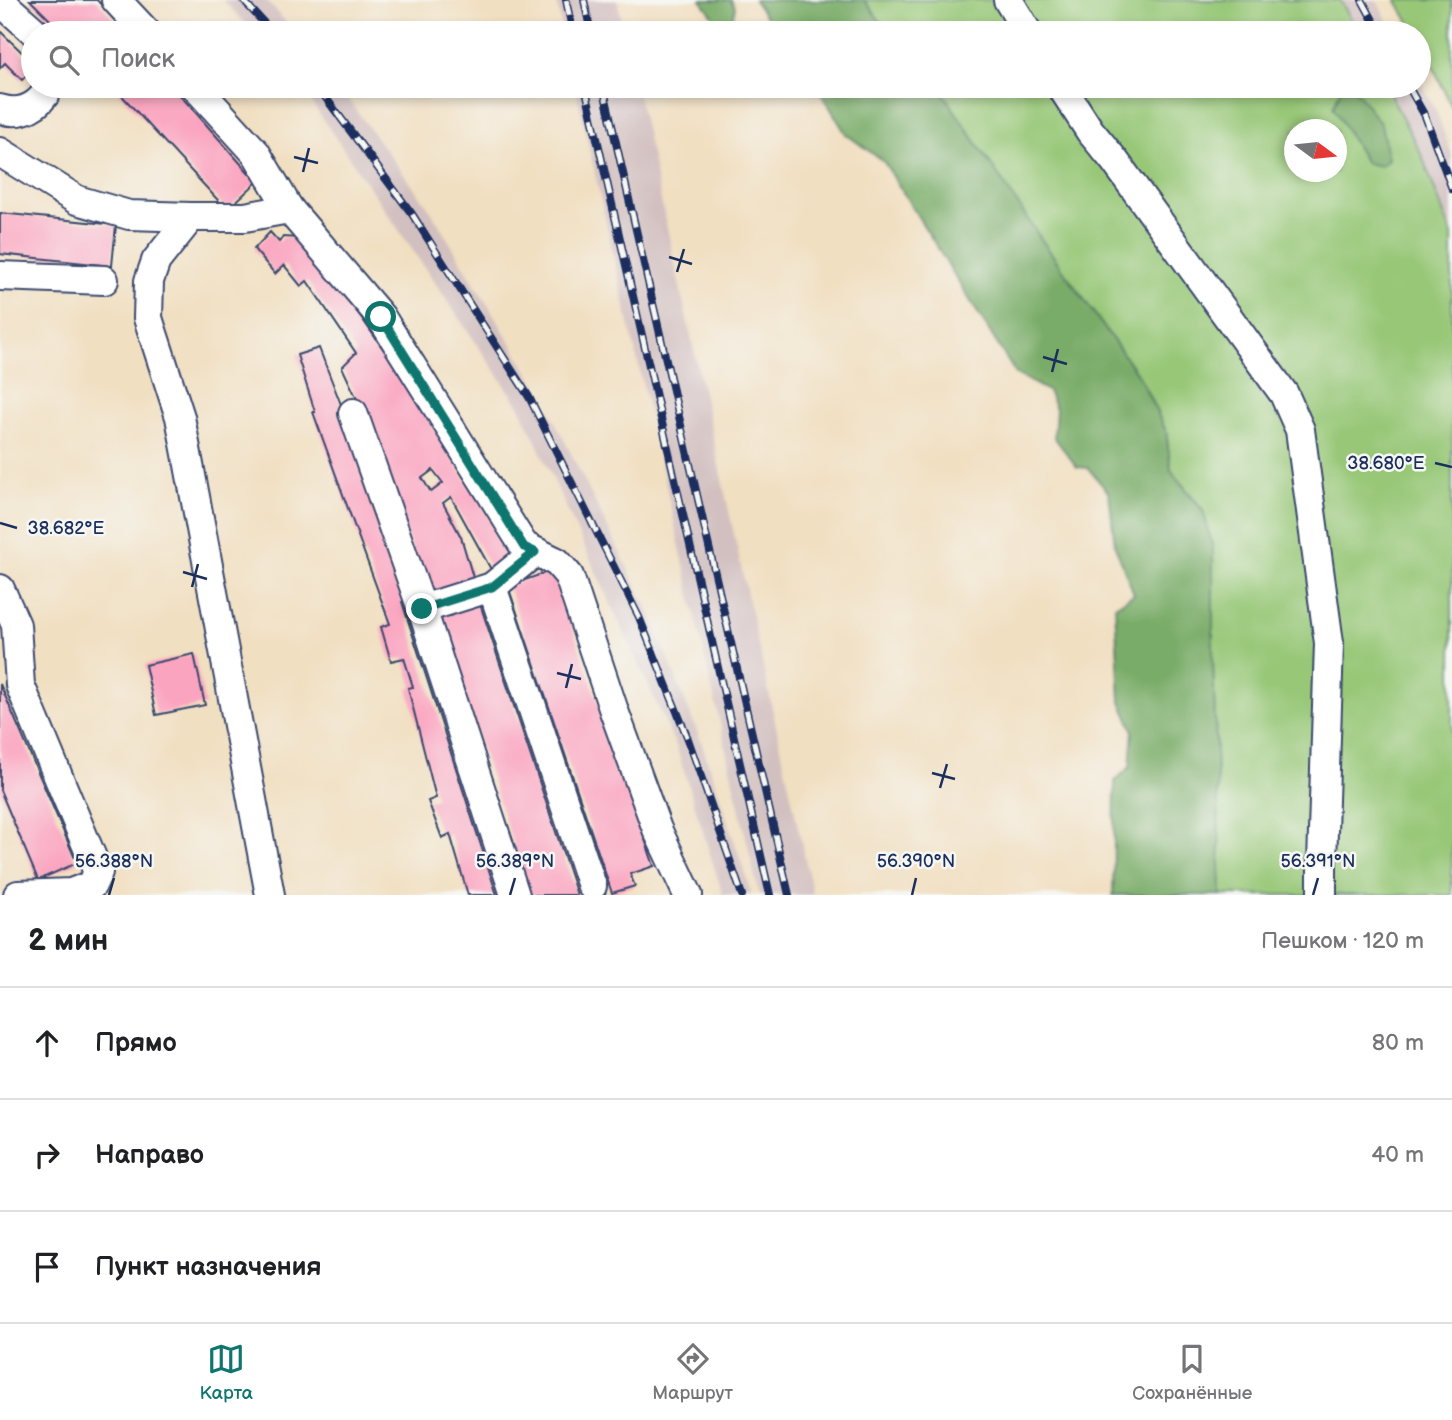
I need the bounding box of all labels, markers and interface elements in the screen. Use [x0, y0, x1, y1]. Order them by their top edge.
search box [21, 21, 1431, 98]
icon: search [45, 41, 83, 79]
text: Поиск [101, 44, 175, 75]
north arrow [1284, 119, 1347, 182]
route start [365, 301, 396, 332]
text: 38.680°E [1347, 453, 1425, 474]
text: 38.682°E [28, 518, 105, 539]
route end [406, 593, 437, 624]
text: 56.388°N [75, 851, 153, 872]
text: 56.389°N [476, 851, 554, 872]
text: 56.390°N [877, 851, 955, 872]
text: 56.391°N [1280, 851, 1356, 872]
text: 2 мин [28, 923, 108, 959]
text: Пешком · 120 m [1261, 927, 1424, 955]
icon: ahead [28, 1024, 66, 1062]
text: Прямо [95, 1028, 177, 1059]
text: 80 m [1372, 1029, 1424, 1057]
icon: right [28, 1136, 66, 1174]
text: Направо [95, 1140, 204, 1171]
text: 40 m [1371, 1141, 1424, 1169]
icon: arrive [28, 1248, 66, 1286]
text: Пункт назначения [95, 1252, 321, 1283]
tab: Карта [200, 1340, 253, 1405]
tab: Маршрут [652, 1340, 733, 1405]
tab: Сохранённые [1132, 1340, 1252, 1405]

